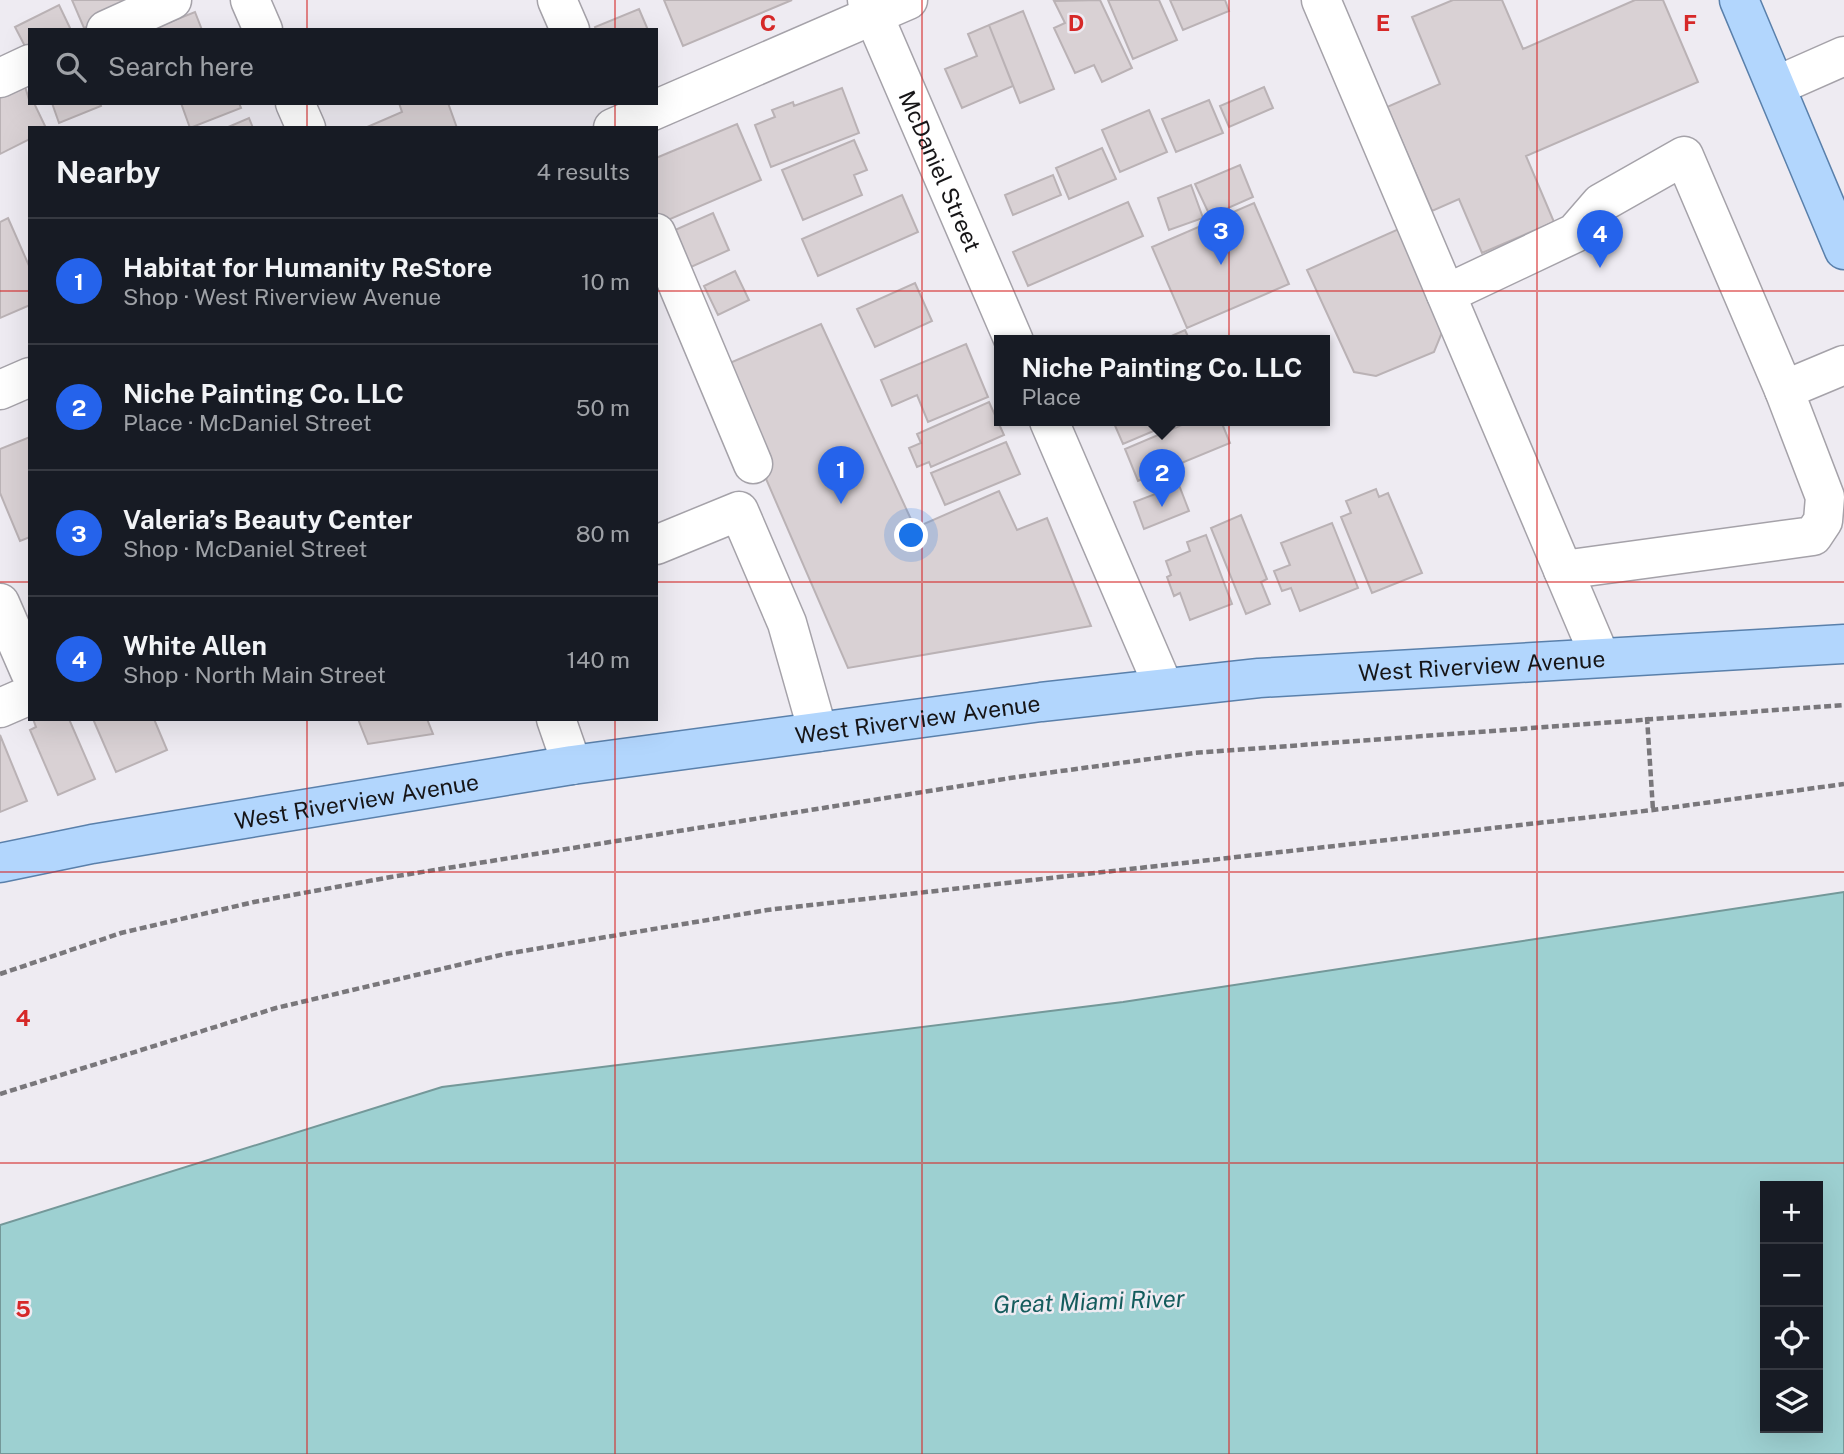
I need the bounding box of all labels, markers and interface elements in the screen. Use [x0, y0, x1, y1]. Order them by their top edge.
text: C [760, 9, 776, 36]
text: D [1068, 9, 1084, 36]
text: E [1376, 9, 1390, 36]
text: F [1683, 9, 1697, 36]
search box [28, 28, 658, 105]
icon: search [52, 48, 90, 86]
text: Search here [108, 51, 254, 82]
street label: McDaniel Street [894, 86, 987, 256]
text: Nearby [56, 154, 160, 190]
text: 4 results [536, 158, 630, 185]
pin: 3 [1198, 207, 1244, 265]
pin: 4 [1577, 210, 1623, 268]
text: Habitat for Humanity ReStore [123, 252, 492, 283]
text: 1 [74, 268, 84, 295]
text: 10 m [581, 268, 630, 295]
text: Shop · West Riverview Avenue [123, 283, 441, 310]
popup [994, 335, 1330, 426]
text: Niche Painting Co. LLC [1021, 352, 1303, 383]
text: Niche Painting Co. LLC [123, 378, 404, 409]
text: Place [1021, 383, 1081, 410]
text: 2 [72, 394, 86, 421]
text: 50 m [576, 394, 630, 421]
text: Place · McDaniel Street [123, 409, 372, 436]
pin: 1 [818, 446, 864, 504]
pin: 2 [1139, 449, 1185, 507]
text: Valeria’s Beauty Center [123, 504, 413, 535]
your location [894, 518, 928, 552]
text: 3 [71, 520, 87, 547]
text: 80 m [576, 520, 630, 547]
text: Shop · McDaniel Street [123, 535, 367, 562]
text: White Allen [123, 630, 267, 661]
street label: West Riverview Avenue [1357, 644, 1606, 686]
text: 4 [71, 646, 87, 673]
text: 140 m [567, 646, 630, 673]
text: Shop · North Main Street [123, 661, 386, 688]
street label: West Riverview Avenue [793, 689, 1042, 748]
street label: West Riverview Avenue [232, 767, 481, 834]
text: 4 [15, 1004, 31, 1031]
map controls [1760, 1181, 1823, 1433]
button: + [1760, 1181, 1823, 1244]
button: − [1760, 1244, 1823, 1307]
water label: Great Miami River [993, 1284, 1186, 1318]
text: 5 [15, 1295, 31, 1322]
button: locate [1760, 1307, 1823, 1370]
button: layers [1760, 1370, 1823, 1433]

